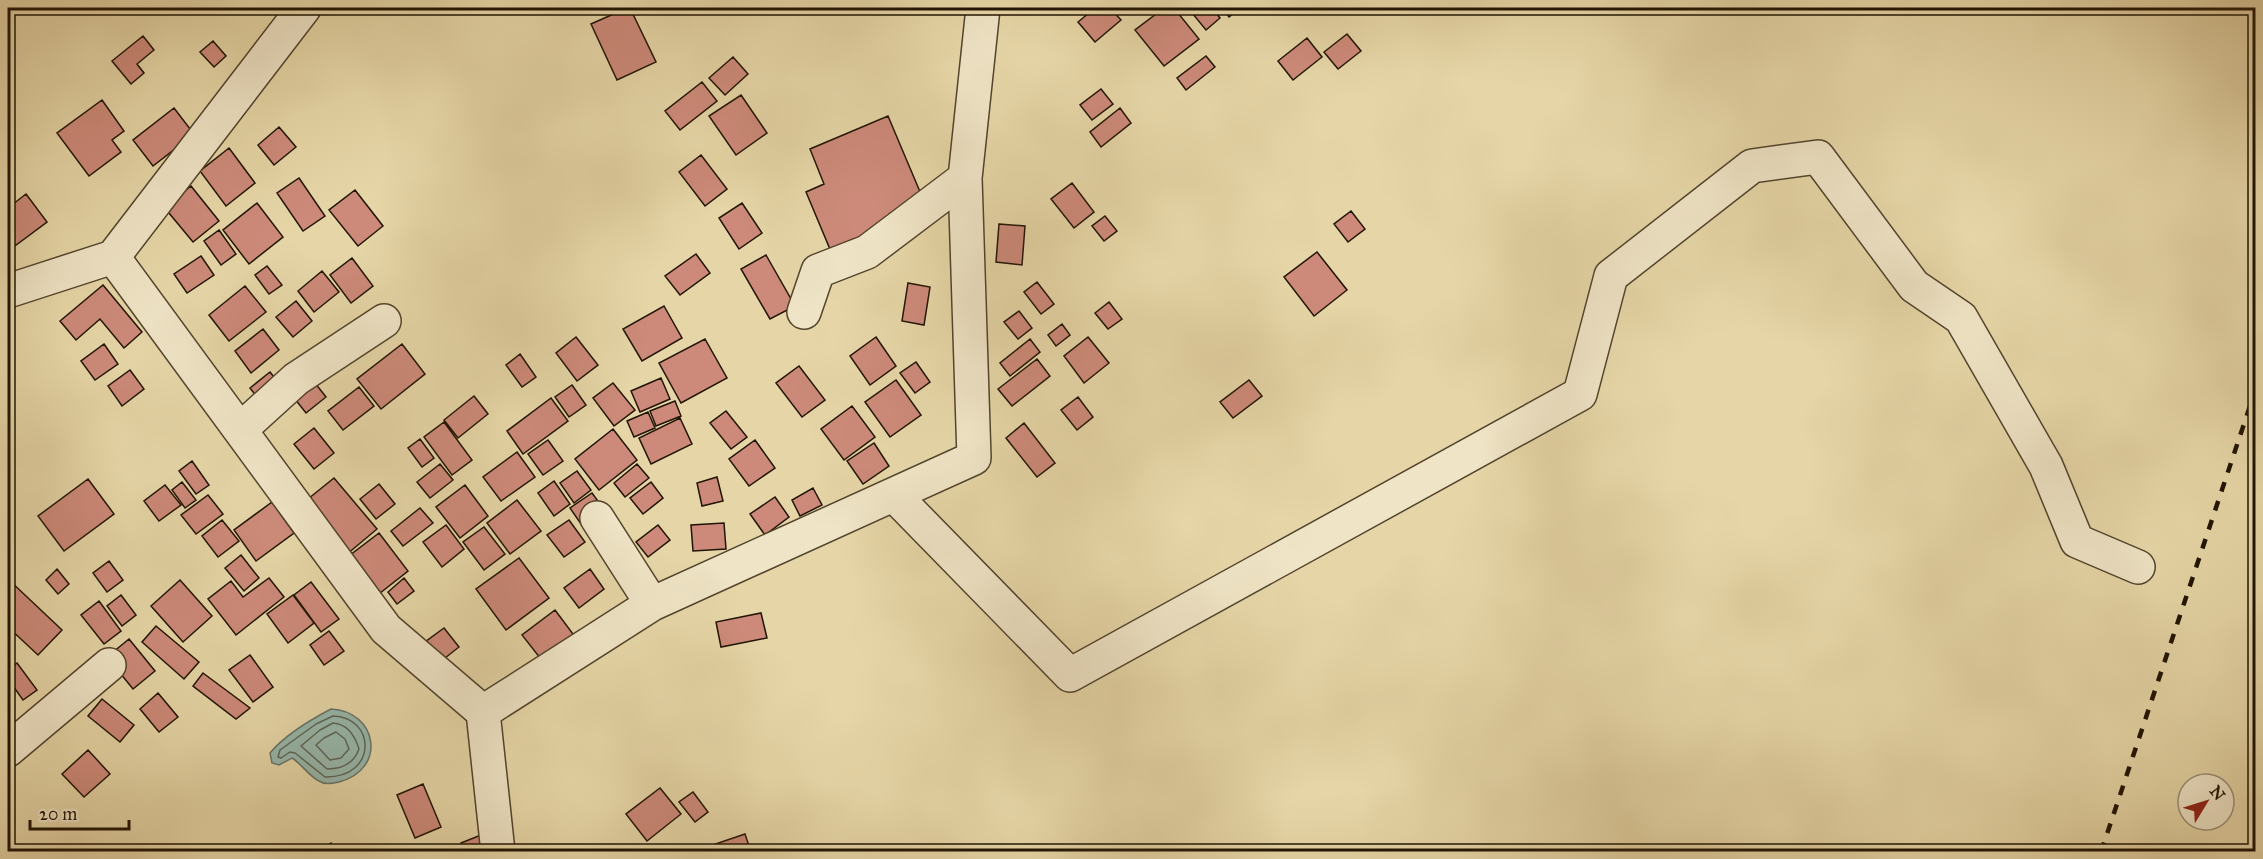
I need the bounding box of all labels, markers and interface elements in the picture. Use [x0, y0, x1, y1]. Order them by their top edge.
north arrow [2176, 772, 2236, 832]
text: N [2206, 782, 2229, 805]
scale bar [30, 793, 129, 831]
text: 20 m [39, 803, 77, 825]

